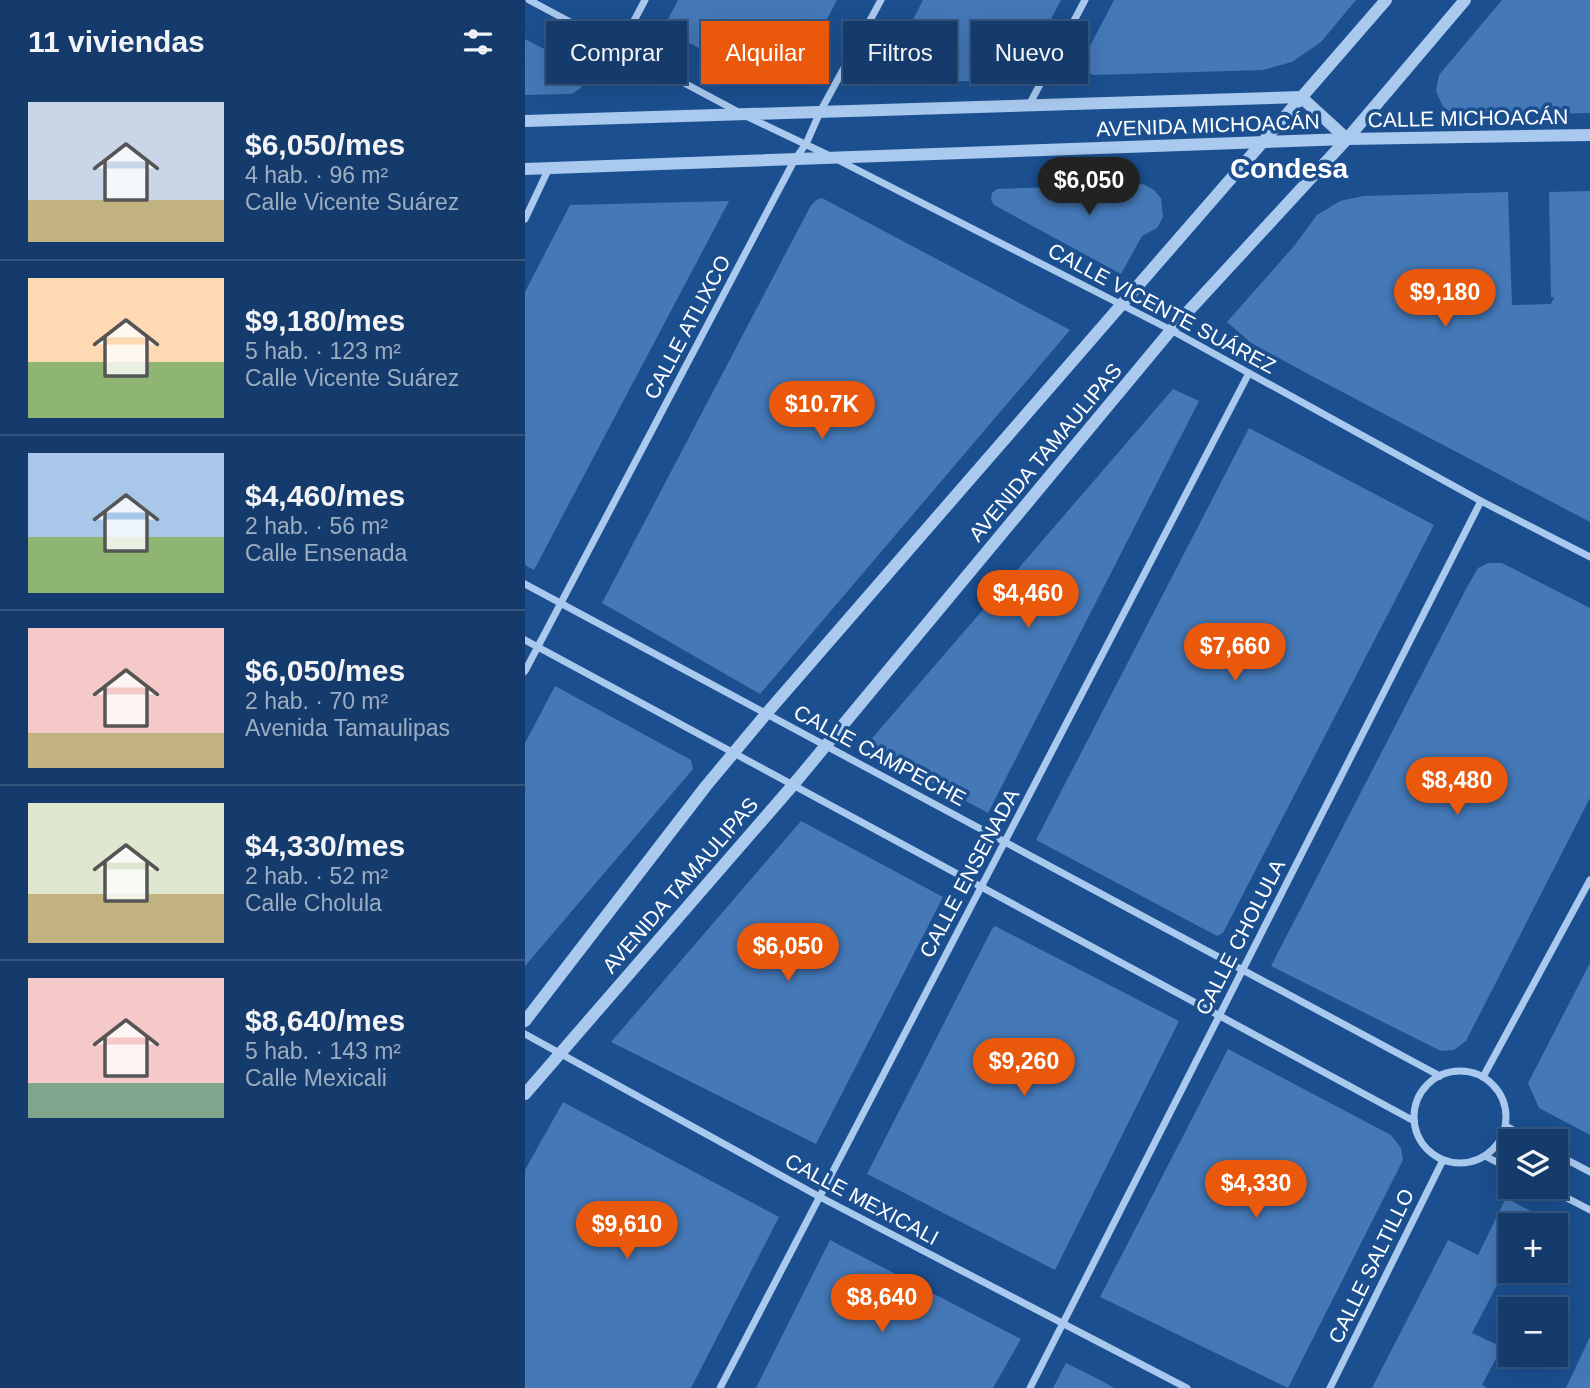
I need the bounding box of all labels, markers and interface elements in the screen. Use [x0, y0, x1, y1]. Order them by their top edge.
chip: Comprar [546, 21, 687, 84]
chip: Alquilar [701, 21, 829, 84]
chip: Filtros [843, 21, 957, 84]
chip: Nuevo [971, 21, 1088, 84]
icon: filters [459, 23, 497, 61]
text: 11 viviendas [28, 25, 205, 58]
street label: CALLE MICHOACÁN [1367, 105, 1569, 131]
street label: AVENIDA MICHOACÁN [1096, 110, 1320, 140]
text: $6,050/mes [245, 128, 405, 161]
icon: home [84, 130, 168, 214]
district label: Condesa [1230, 153, 1349, 184]
pin: $6,050 [1032, 158, 1146, 217]
text: 4 hab. · 96 m² [245, 162, 388, 188]
text: $6,050 [1054, 167, 1124, 193]
text: Calle Vicente Suárez [245, 189, 459, 215]
street label: CALLE VICENTE SUÁREZ [1044, 238, 1280, 378]
street label: CALLE ATLIXCO [639, 251, 735, 403]
pin: $9,180 [1388, 270, 1502, 329]
text: $9,180 [1410, 279, 1480, 305]
text: $9,180/mes [245, 304, 405, 337]
icon: home [84, 306, 168, 390]
text: 5 hab. · 123 m² [245, 338, 401, 364]
street label: AVENIDA TAMAULIPAS [964, 358, 1126, 546]
text: Calle Vicente Suárez [245, 365, 459, 391]
pin: $10.7K [765, 382, 879, 441]
text: $10.7K [785, 391, 859, 417]
text: $4,460/mes [245, 479, 405, 512]
icon: home [84, 481, 168, 565]
text: 2 hab. · 56 m² [245, 513, 388, 539]
text: Calle Ensenada [245, 540, 407, 566]
pin: $4,460 [971, 570, 1085, 630]
text: $4,460 [993, 580, 1063, 606]
pin: $7,660 [1178, 624, 1292, 683]
text: $7,660 [1200, 633, 1270, 659]
text: $6,050/mes [245, 654, 405, 687]
icon: home [84, 656, 168, 740]
text: 2 hab. · 70 m² [245, 688, 388, 714]
street label: CALLE CAMPECHE [790, 700, 970, 810]
text: Avenida Tamaulipas [245, 715, 450, 741]
pin: $8,480 [1400, 758, 1514, 817]
text: $8,480 [1422, 767, 1492, 793]
street label: CALLE ENSENADA [915, 785, 1023, 961]
street label: AVENIDA TAMAULIPAS [598, 793, 762, 977]
text: $4,330/mes [245, 829, 405, 862]
icon: home [84, 831, 168, 915]
street label: CALLE CHOLULA [1191, 855, 1289, 1019]
text: 2 hab. · 52 m² [245, 863, 388, 889]
text: Calle Cholula [245, 890, 382, 916]
pin: $6,050 [731, 923, 845, 983]
text: $6,050 [753, 933, 823, 959]
text: $8,640/mes [245, 1004, 405, 1037]
icon: home [84, 1006, 168, 1090]
text: 5 hab. · 143 m² [245, 1038, 401, 1064]
pin: $9,260 [967, 1038, 1081, 1098]
text: $9,260 [989, 1048, 1059, 1074]
text: Calle Mexicali [245, 1065, 387, 1091]
map controls [1498, 1129, 1568, 1367]
button: layers [1498, 1129, 1568, 1199]
street label: CALLE MEXICALI [781, 1149, 943, 1249]
pin: $4,330 [1199, 1160, 1313, 1220]
text: $4,330 [1221, 1170, 1291, 1196]
street label: CALLE SALTILLO [1324, 1185, 1418, 1347]
pin: $9,610 [570, 1202, 684, 1261]
text: $9,610 [592, 1211, 662, 1237]
button: + [1498, 1213, 1568, 1283]
pin: $8,640 [825, 1274, 939, 1334]
text: $8,640 [847, 1284, 917, 1310]
button: − [1498, 1297, 1568, 1367]

